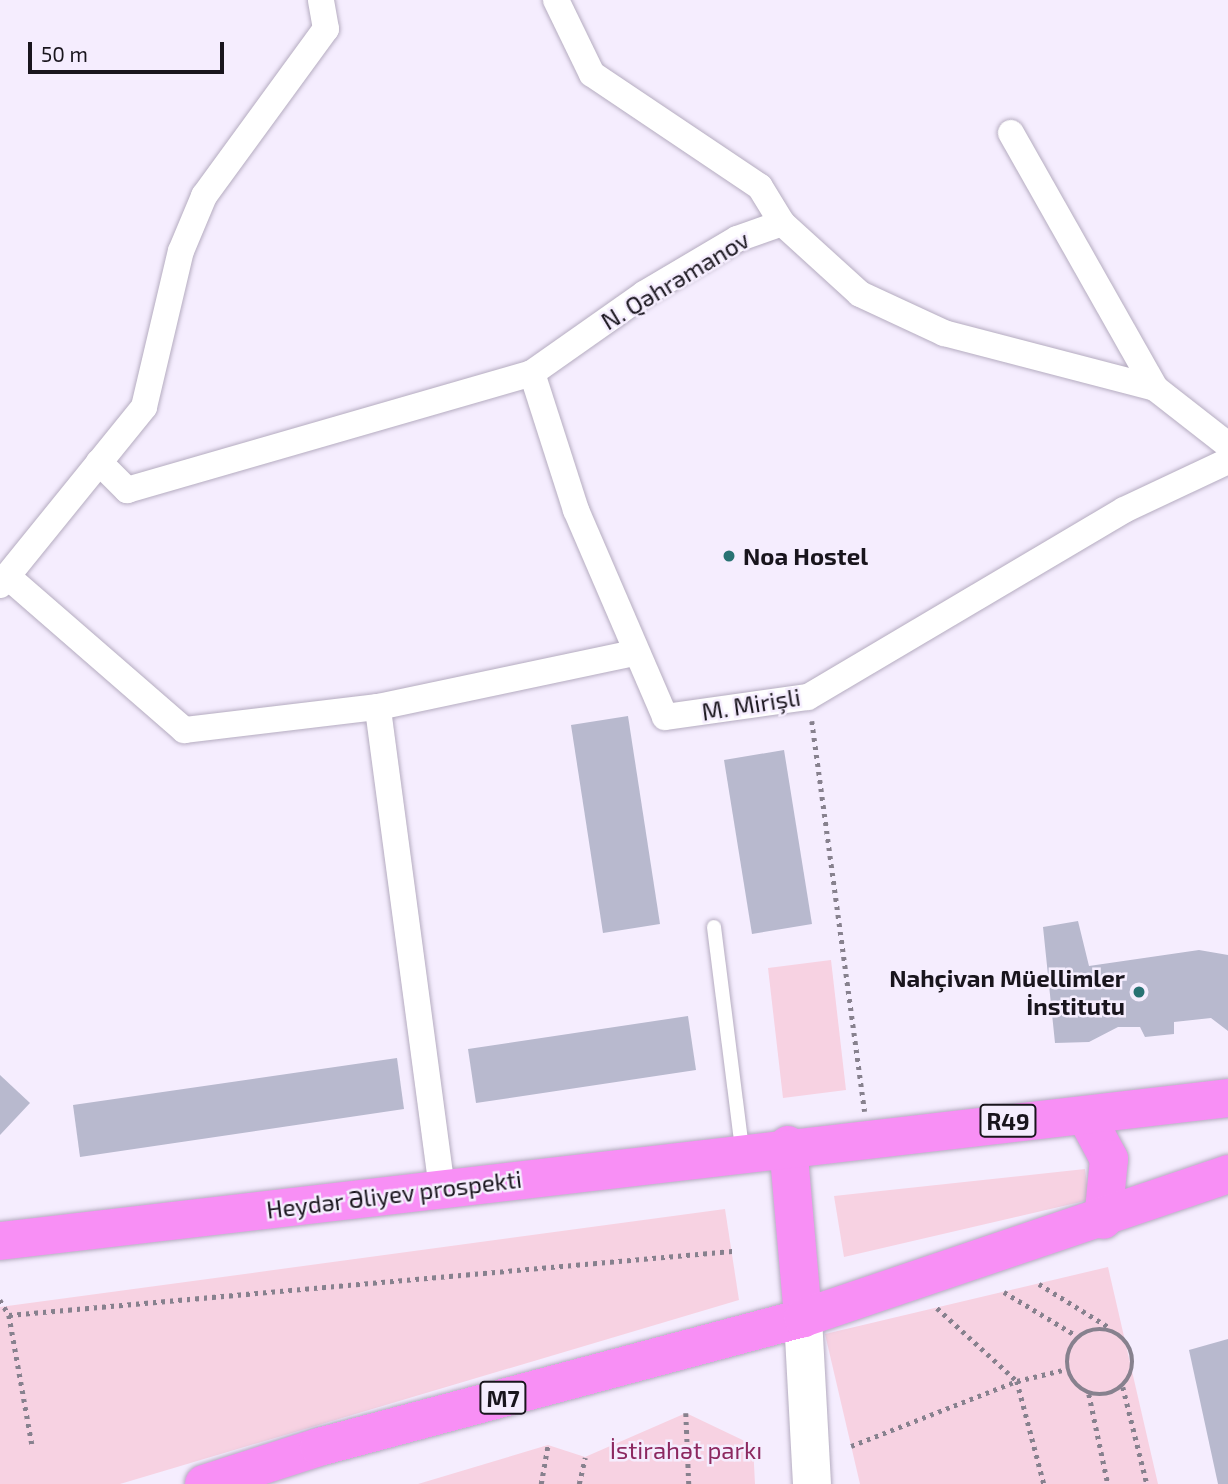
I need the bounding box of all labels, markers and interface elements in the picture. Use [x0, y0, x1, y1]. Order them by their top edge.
scale bar [32, 28, 228, 72]
text: 50 m [41, 41, 88, 66]
street label: N. Qəhrəmanov [596, 225, 754, 335]
place label: Noa Hostel [743, 542, 868, 570]
marker: Noa Hostel [721, 548, 737, 564]
street label: M. Mirişli [699, 682, 803, 726]
place label: Nahçivan Müellimler İnstitutu [889, 964, 1125, 1020]
marker: Nahçivan Müellimler İnstitutu [1131, 984, 1147, 1000]
road number: R49 [978, 1102, 1038, 1140]
street label: Heydər Əliyev prospekti [264, 1164, 524, 1224]
road number: M7 [478, 1378, 528, 1418]
park label: İstirahət parkı [610, 1436, 762, 1464]

